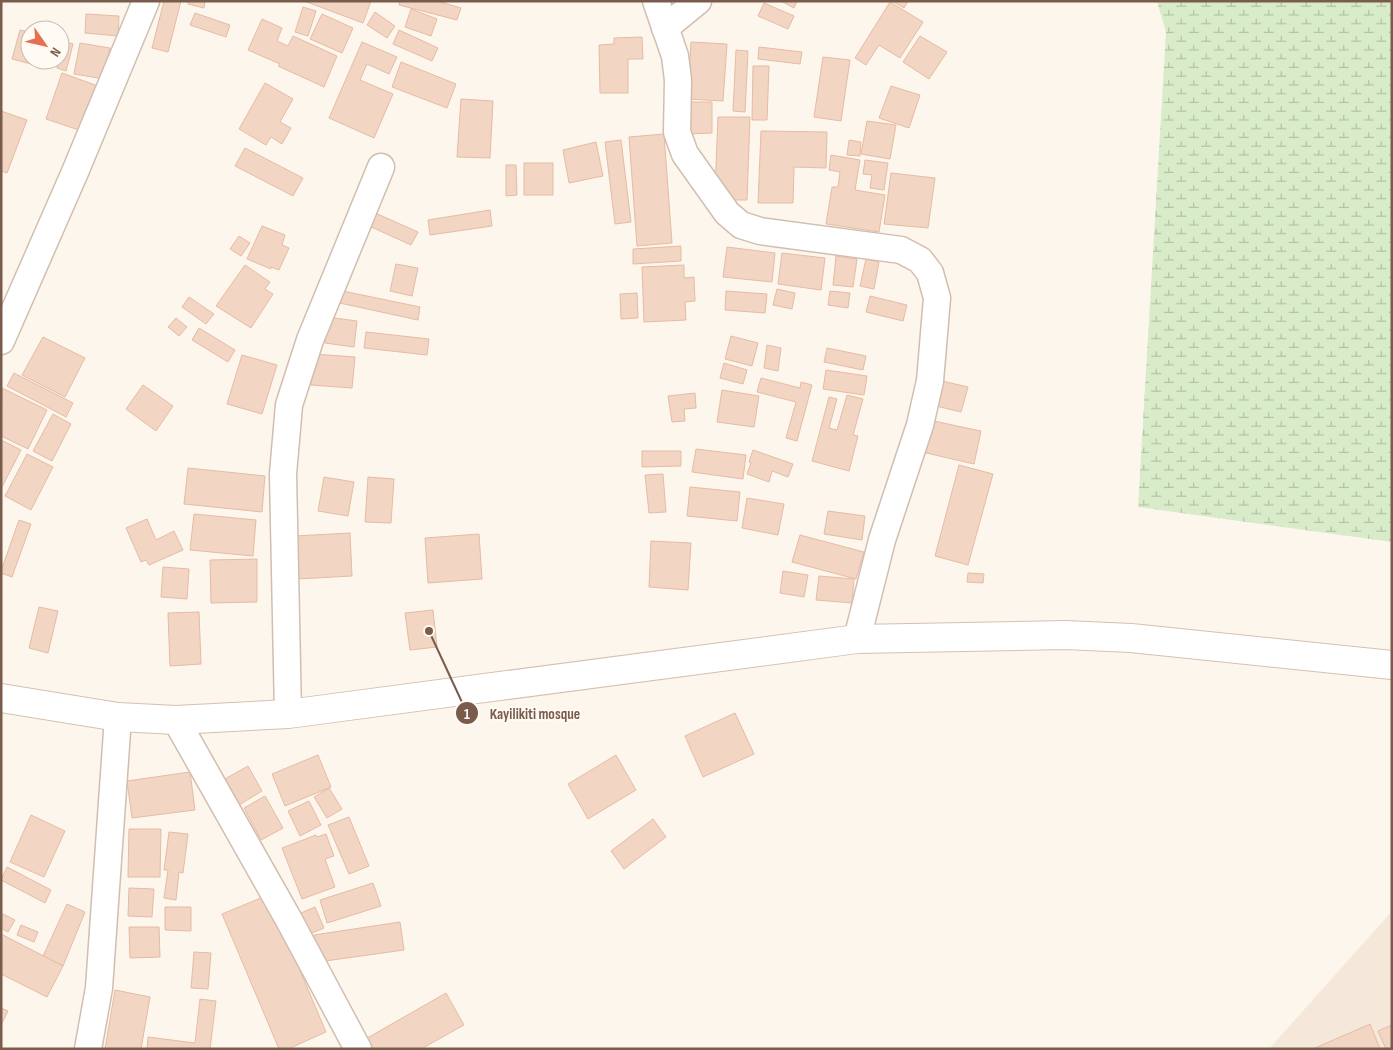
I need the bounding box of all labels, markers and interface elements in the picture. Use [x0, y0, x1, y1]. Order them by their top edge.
north arrow [20, 20, 70, 70]
text: N [46, 44, 65, 60]
callout: Kayilikiti mosque [455, 698, 590, 728]
text: 1 [464, 705, 470, 724]
text: Kayilikiti mosque [490, 705, 580, 724]

